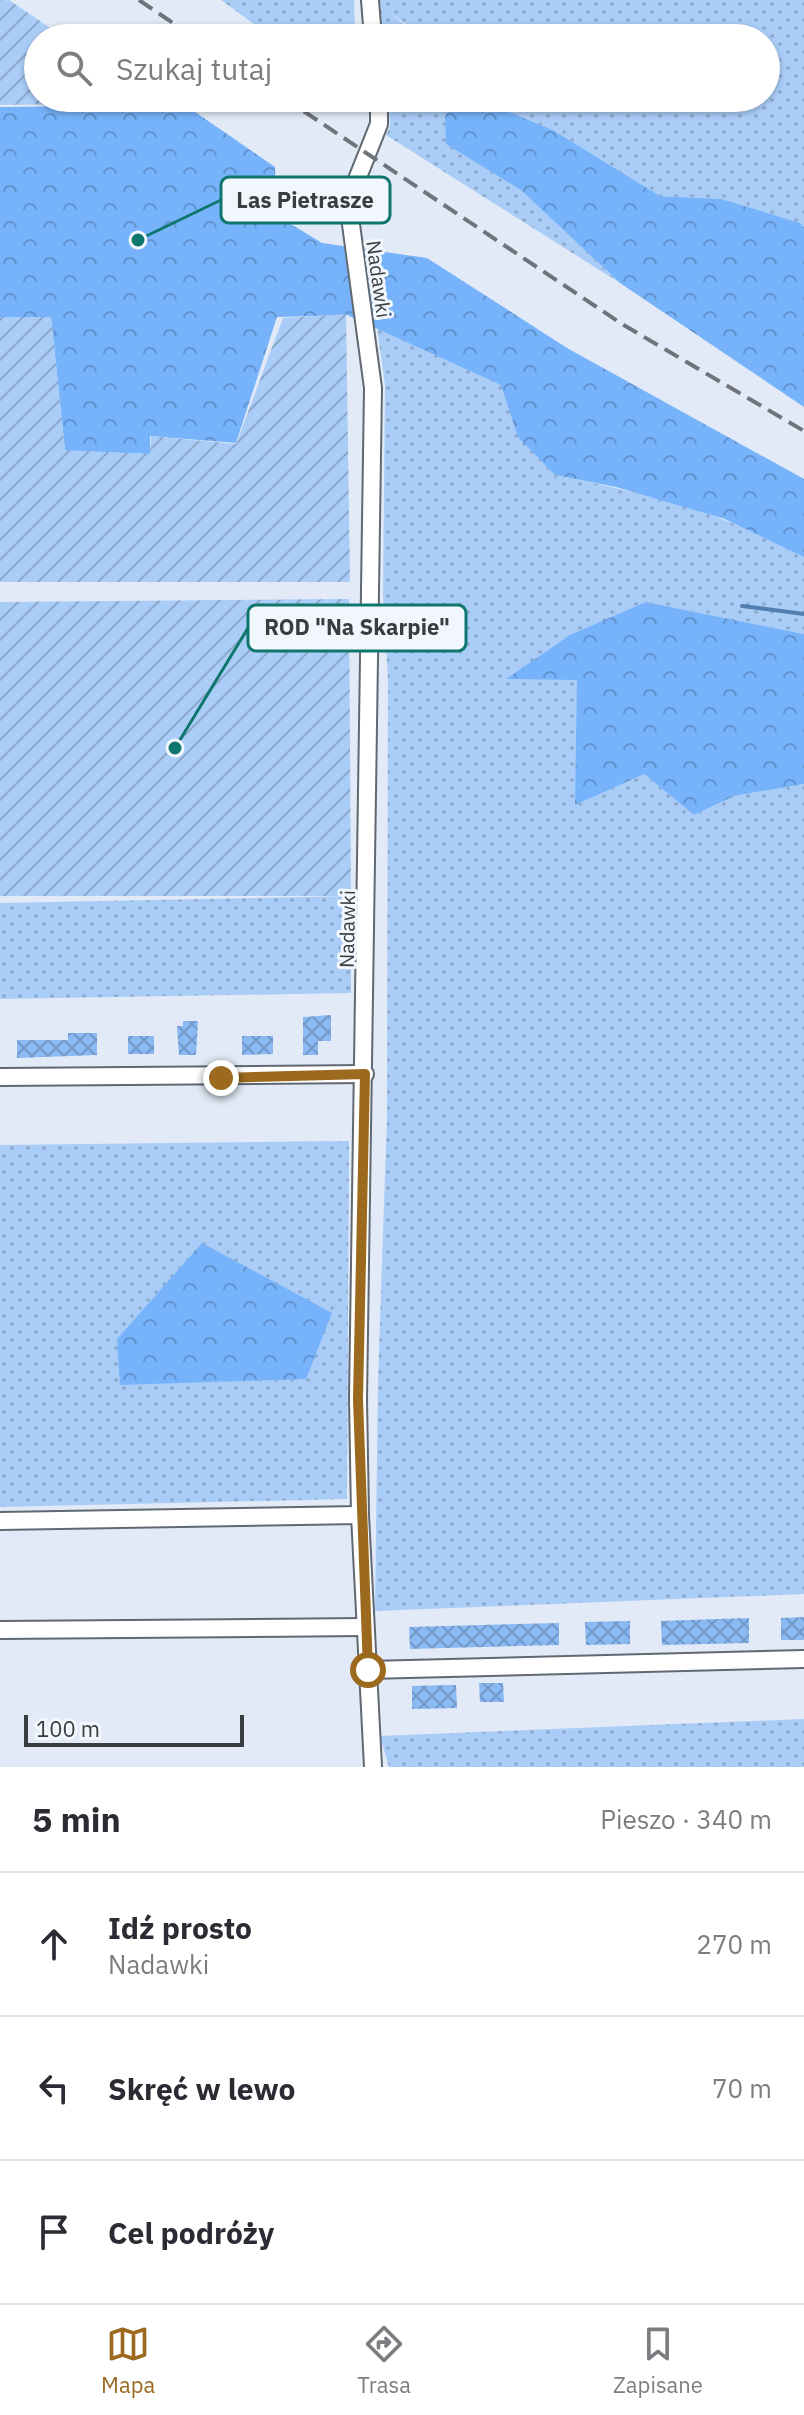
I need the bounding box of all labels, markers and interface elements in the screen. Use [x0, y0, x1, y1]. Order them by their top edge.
search box [24, 24, 780, 112]
icon: search [52, 46, 96, 90]
text: Szukaj tutaj [116, 49, 272, 88]
callout: Las Pietrasze [221, 177, 390, 223]
text: Las Pietrasze [236, 185, 374, 214]
street label: Nadawki [360, 239, 398, 319]
callout: ROD "Na Skarpie" [248, 605, 466, 651]
text: ROD "Na Skarpie" [264, 612, 450, 641]
street label: Nadawki [333, 890, 361, 968]
route end [203, 1060, 239, 1096]
route start [350, 1652, 386, 1688]
scale bar [24, 1711, 244, 1747]
text: 100 m [36, 1714, 100, 1743]
text: 5 min [32, 1797, 121, 1841]
text: Pieszo · 340 m [600, 1802, 772, 1836]
text: Idź prosto [108, 1908, 252, 1947]
icon: ahead [32, 1922, 76, 1966]
text: 270 m [696, 1927, 772, 1961]
text: Nadawki [108, 1947, 209, 1981]
icon: left [32, 2066, 76, 2110]
text: Skręć w lewo [108, 2069, 295, 2108]
text: 70 m [712, 2071, 772, 2105]
icon: arrive [32, 2210, 76, 2254]
text: Cel podróży [108, 2213, 274, 2252]
tab: Mapa [101, 2322, 155, 2399]
tab: Trasa [357, 2322, 411, 2399]
tab: Zapisane [613, 2322, 703, 2399]

